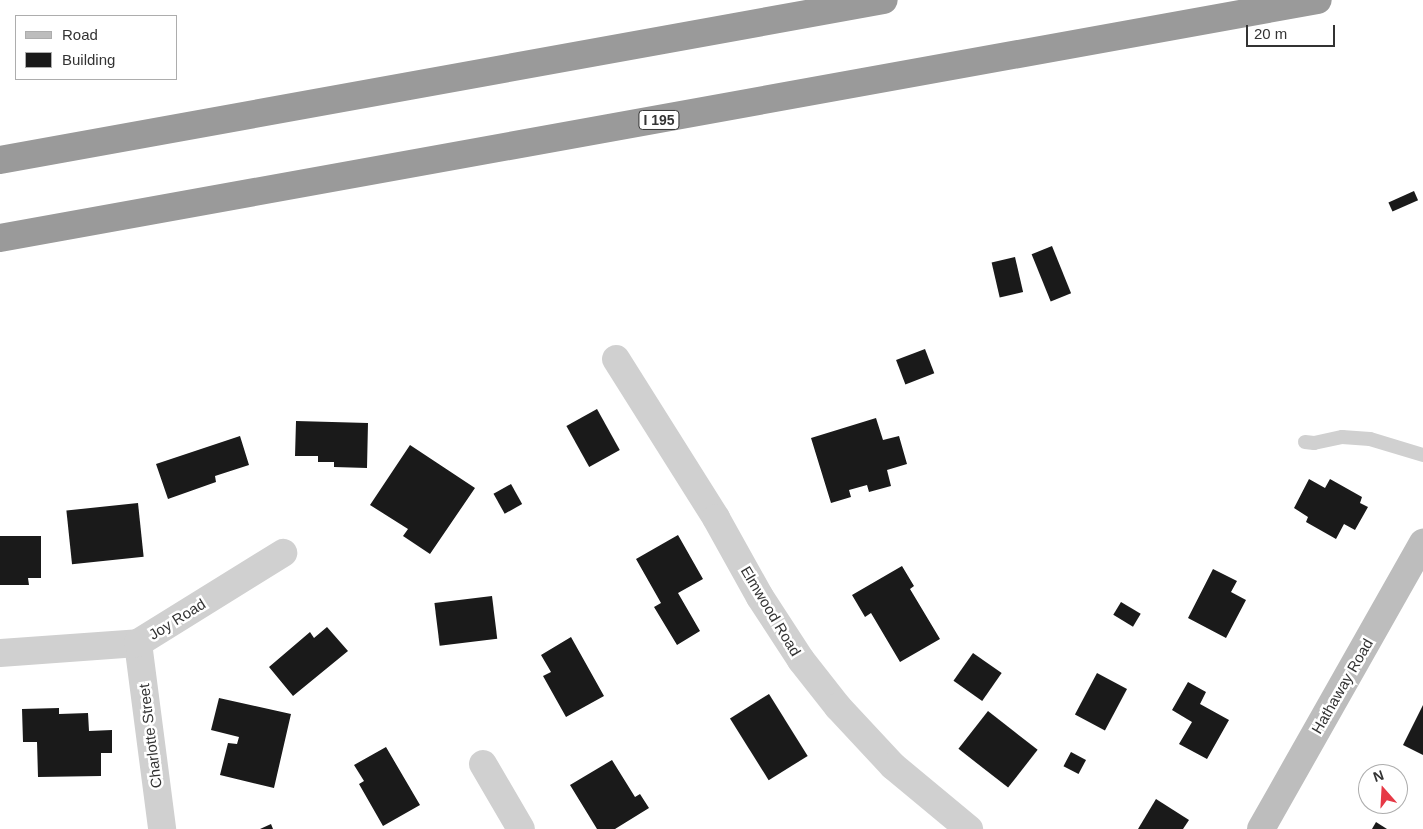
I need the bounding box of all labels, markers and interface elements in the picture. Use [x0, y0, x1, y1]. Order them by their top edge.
legend [15, 15, 178, 80]
scale bar [1248, 15, 1337, 47]
text: 20 m [1254, 25, 1287, 42]
text: Road [62, 26, 98, 43]
text: Building [62, 51, 115, 68]
road number: I 195 [638, 108, 680, 132]
street label: Elmwood Road [737, 563, 805, 659]
street label: Joy Road [145, 595, 209, 643]
street label: Hathaway Road [1308, 635, 1376, 737]
street label: Charlotte Street [135, 683, 165, 789]
north arrow [1358, 764, 1408, 814]
text: N [1371, 767, 1386, 785]

